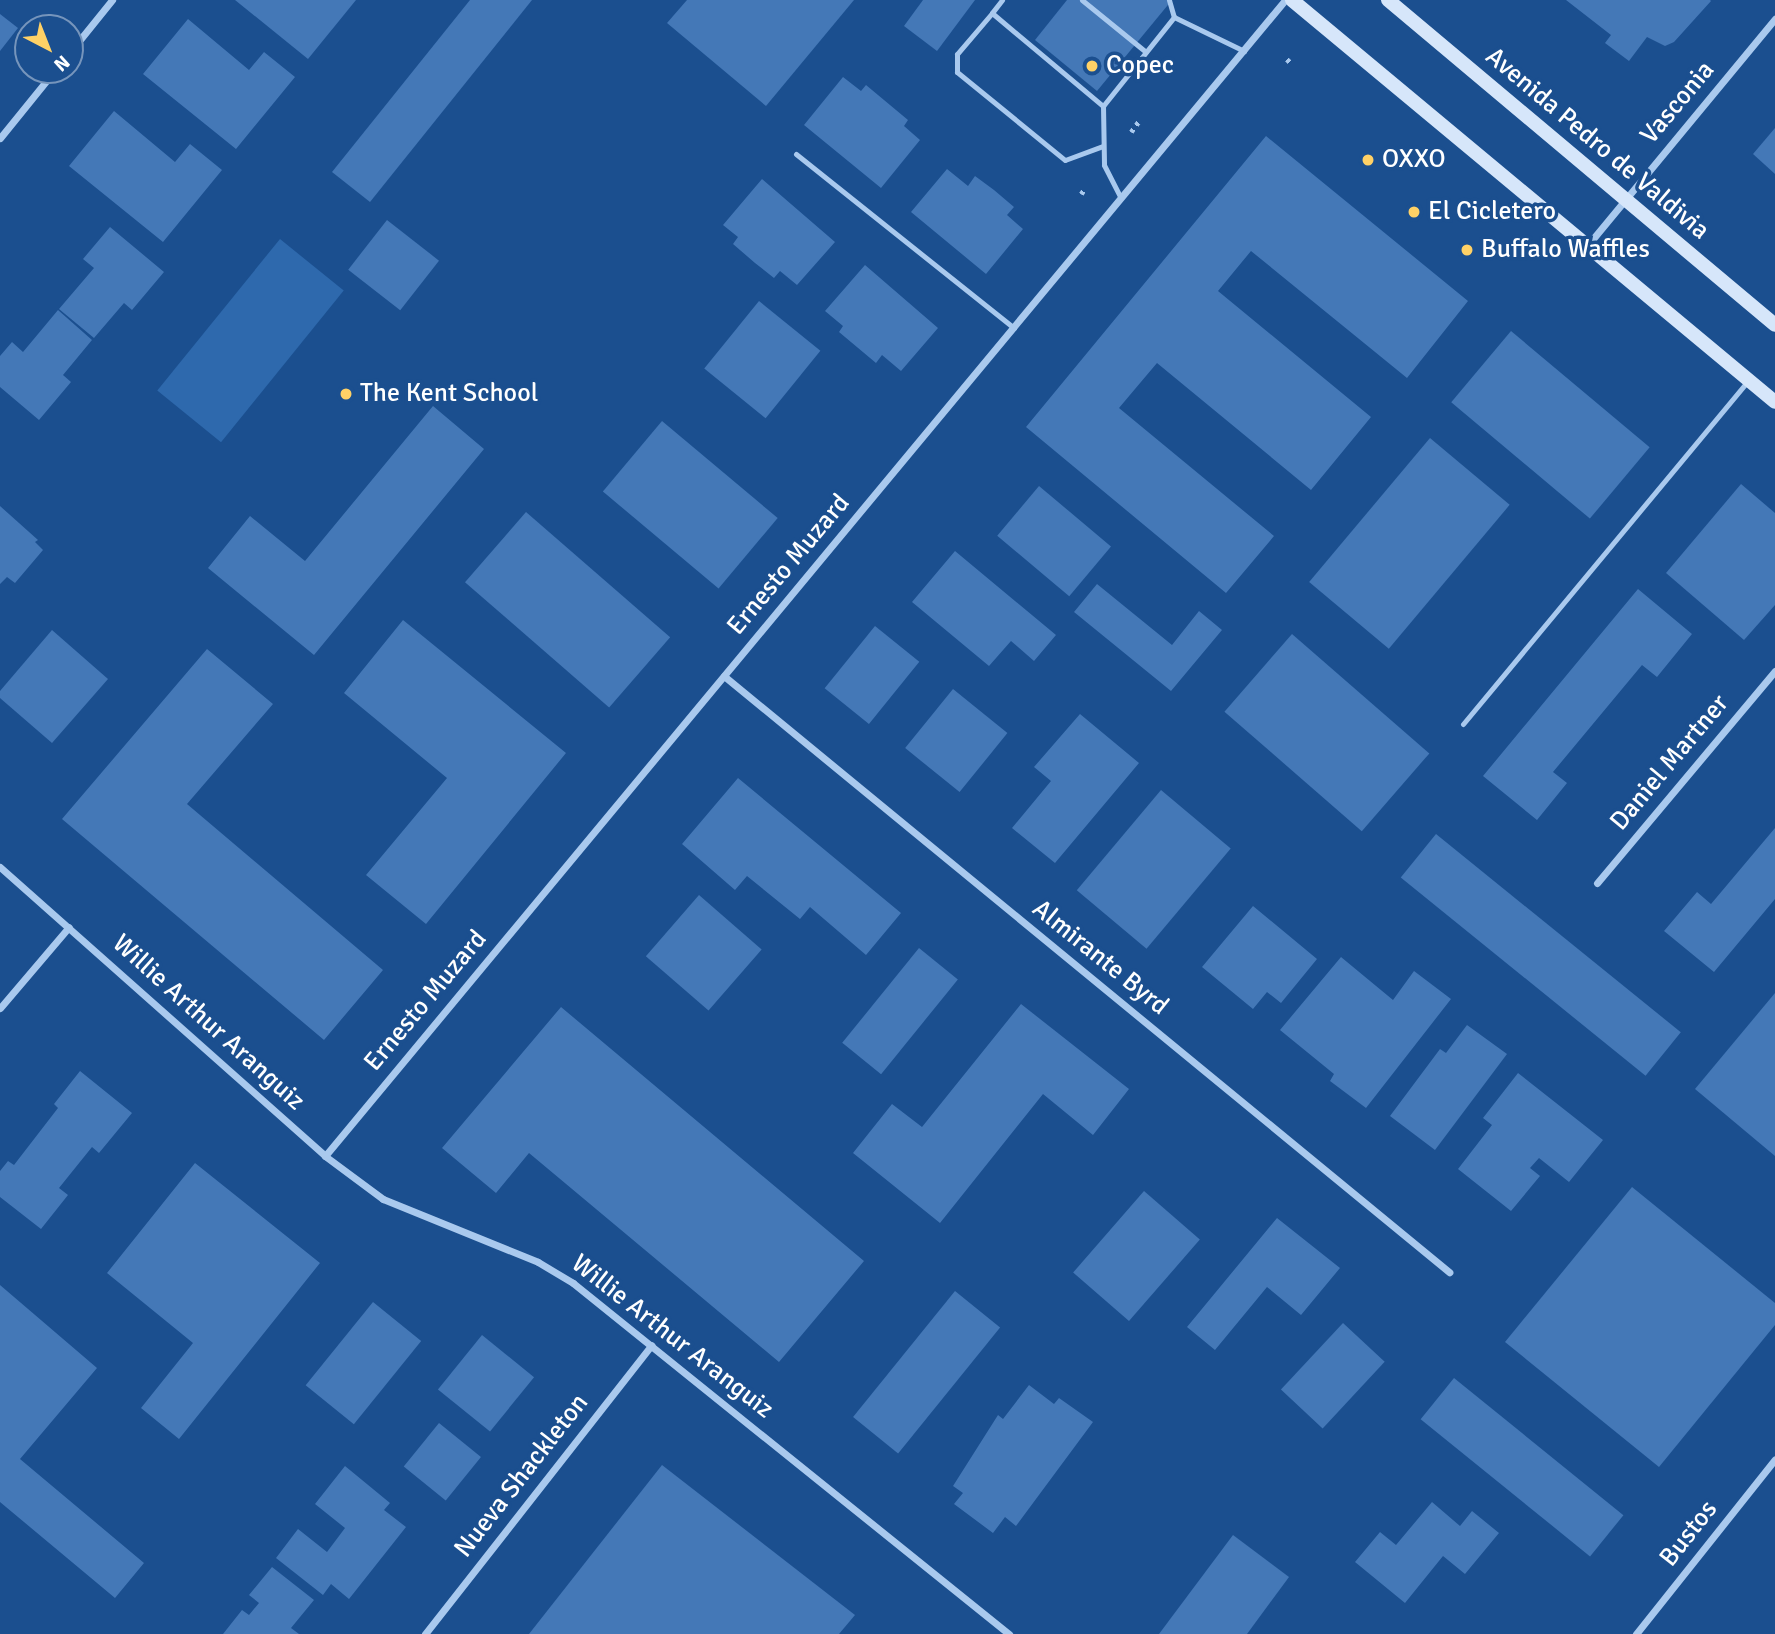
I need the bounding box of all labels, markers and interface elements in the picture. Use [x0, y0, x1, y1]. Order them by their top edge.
north arrow [14, 14, 84, 84]
street label: Avenida Pedro de Valdivia [1479, 41, 1715, 247]
text: N [49, 50, 75, 76]
place label: Copec [1106, 50, 1174, 82]
street label: Vasconia [1634, 55, 1722, 151]
marker: Copec [1084, 58, 1100, 74]
place label: OXXO [1382, 144, 1446, 176]
marker: OXXO [1360, 152, 1376, 168]
place label: El Cicletero [1428, 196, 1556, 228]
marker: El Cicletero [1406, 204, 1422, 220]
place label: Buffalo Waffles [1481, 234, 1650, 266]
marker: Buffalo Waffles [1459, 242, 1475, 258]
place label: The Kent School [360, 378, 538, 410]
marker: The Kent School [338, 386, 354, 402]
street label: Ernesto Muzard [721, 488, 857, 642]
street label: Daniel Martner [1604, 689, 1736, 837]
street label: Almirante Byrd [1026, 894, 1174, 1022]
street label: Ernesto Muzard [358, 924, 494, 1078]
street label: Willie Arthur Aranguiz [106, 929, 310, 1117]
street label: Willie Arthur Aranguiz [565, 1248, 779, 1426]
street label: Nueva Shackleton [449, 1388, 595, 1564]
street label: Bustos [1654, 1495, 1724, 1573]

